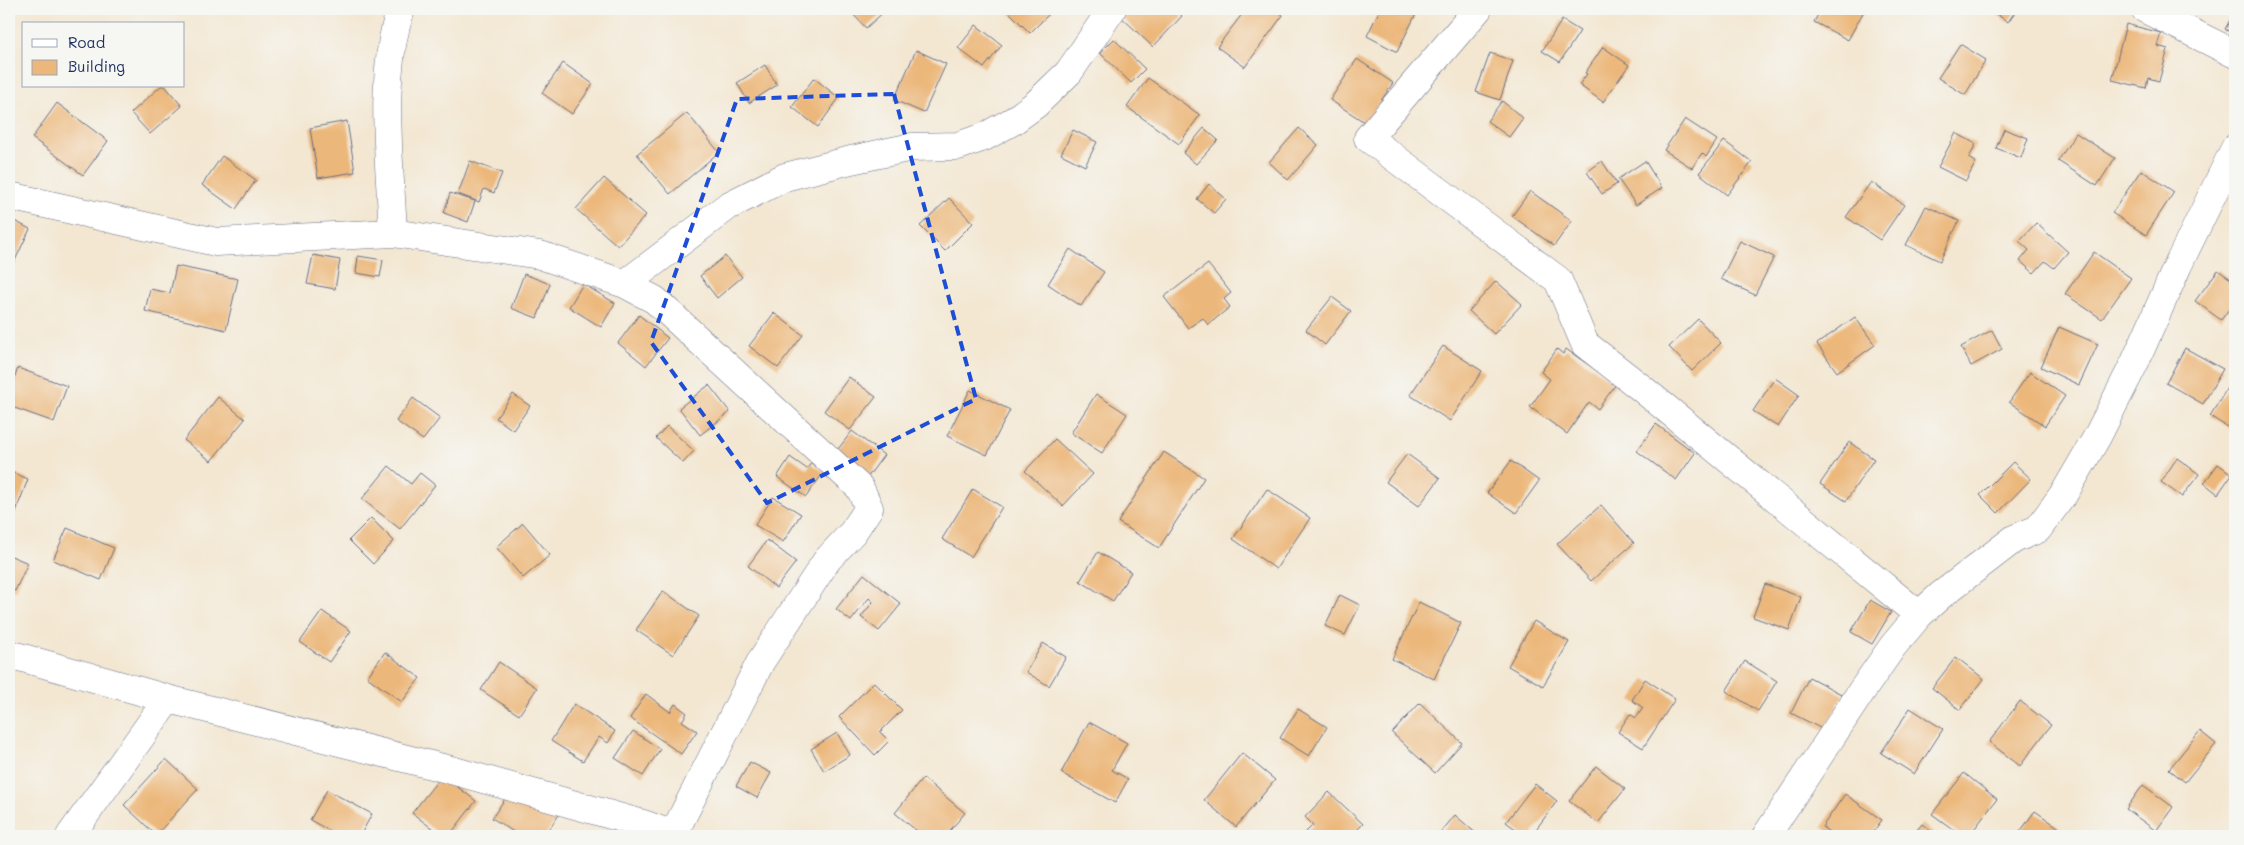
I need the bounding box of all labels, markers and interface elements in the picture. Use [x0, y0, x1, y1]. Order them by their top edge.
legend [22, 22, 185, 88]
text: Road [68, 32, 105, 52]
text: Building [68, 56, 125, 76]

